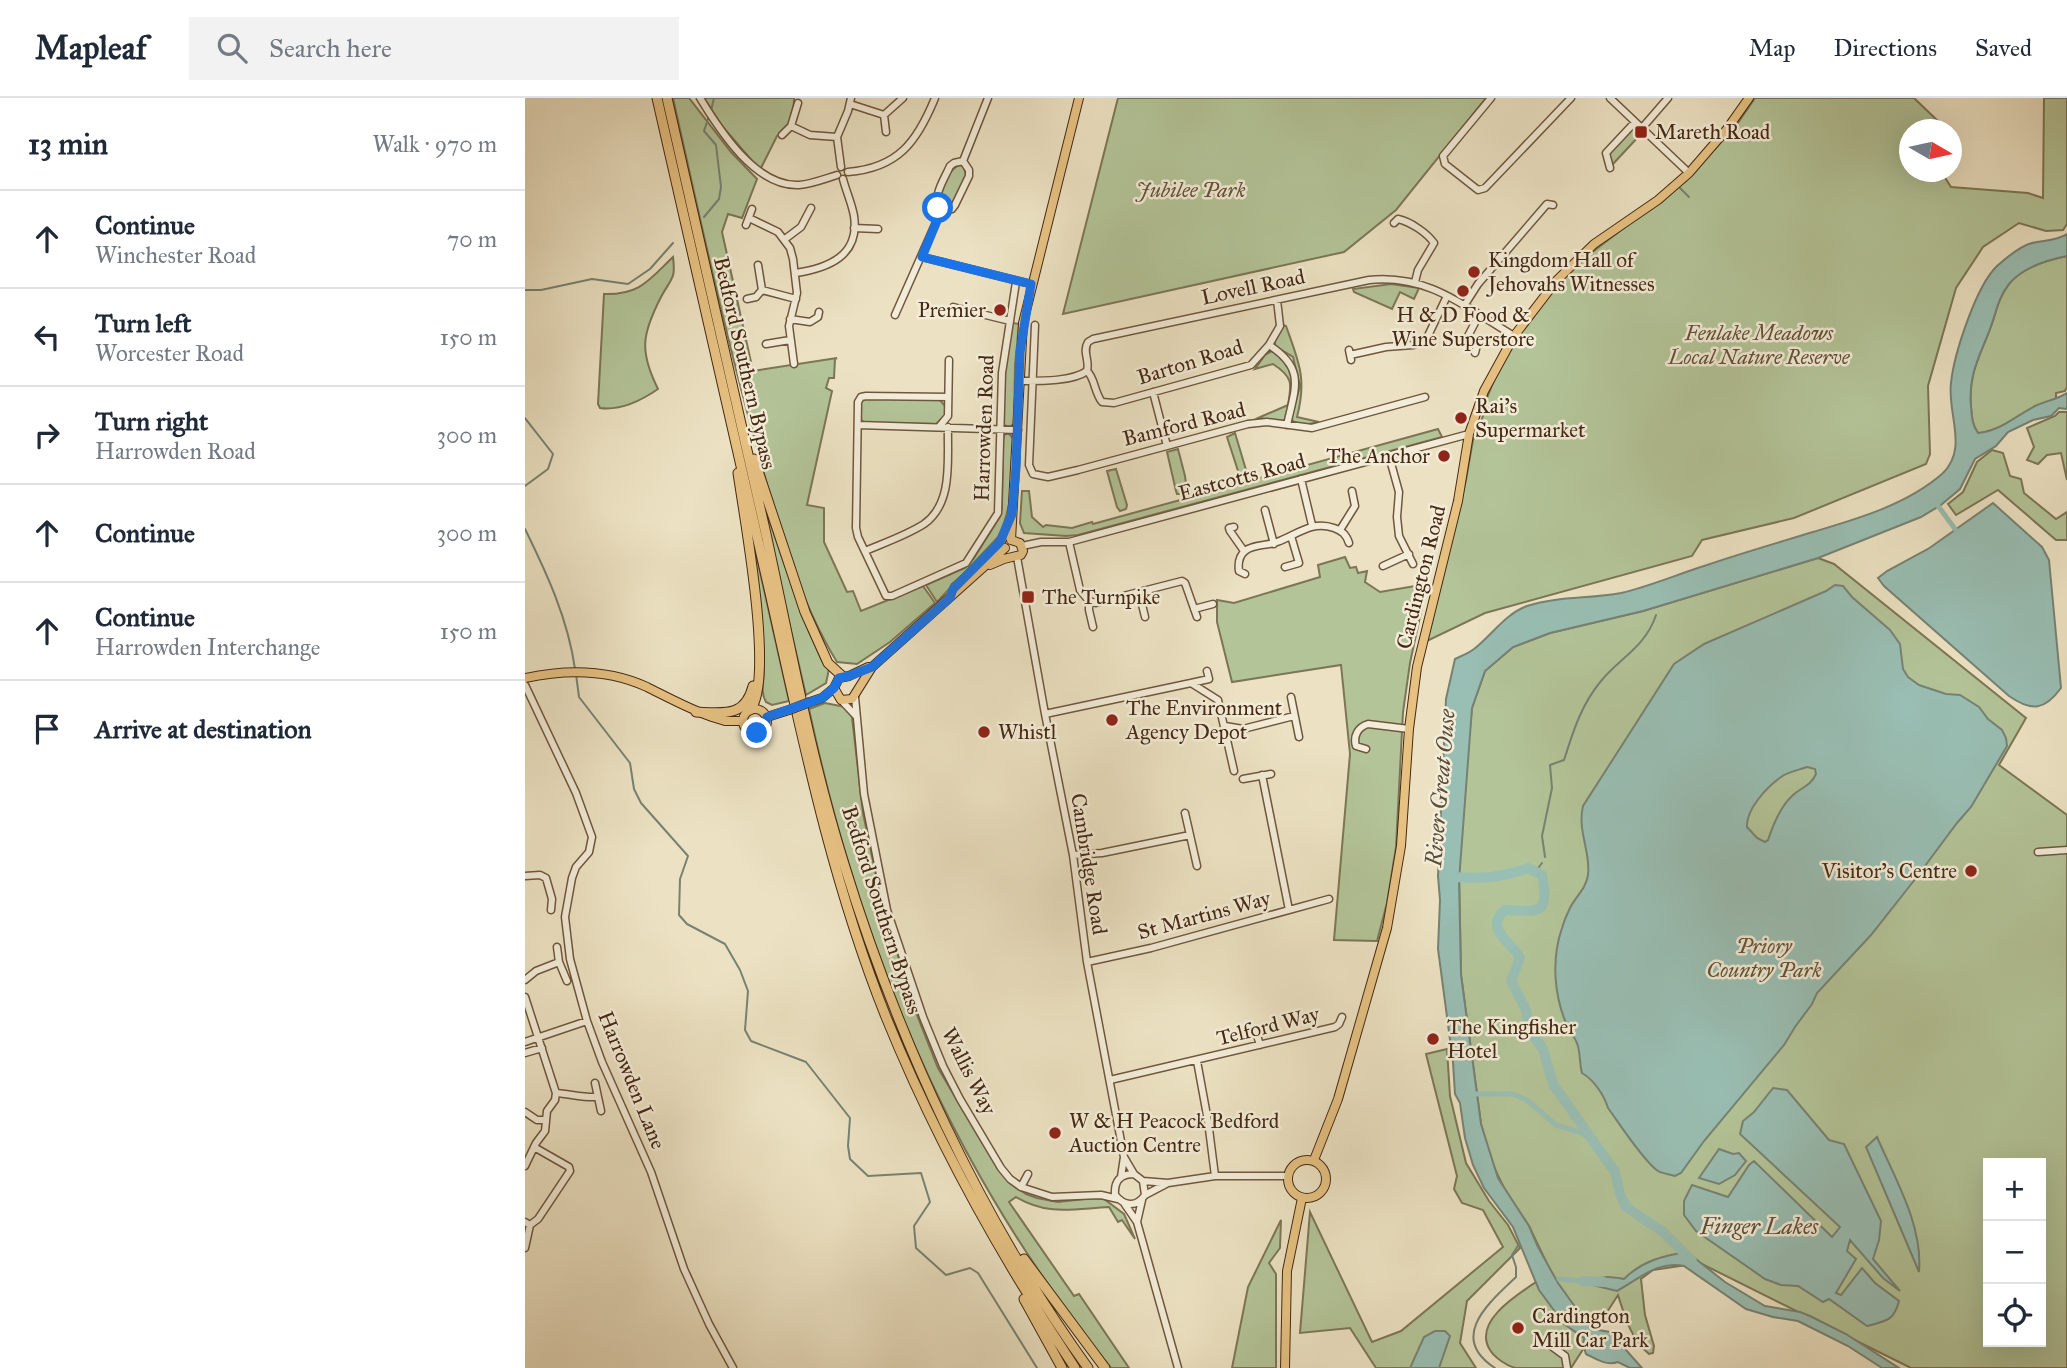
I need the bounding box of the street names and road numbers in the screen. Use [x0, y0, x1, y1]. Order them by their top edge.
street label: Bedford Southern Bypass [708, 254, 782, 472]
street label: Lovell Road [1199, 263, 1308, 311]
street label: Barton Road [1134, 333, 1247, 390]
street label: Harrowden Road [968, 354, 1000, 502]
street label: Bamford Road [1120, 396, 1249, 452]
street label: Eastcotts Road [1176, 447, 1309, 506]
street label: Cardington Road [1391, 502, 1452, 652]
street label: Cambridge Road [1065, 791, 1113, 937]
street label: Bedford Southern Bypass [836, 803, 928, 1017]
street label: St Martins Way [1135, 884, 1274, 945]
street label: Telford Way [1214, 1000, 1323, 1051]
street label: Harrowden Lane [592, 1007, 672, 1153]
street label: Wallis Way [936, 1023, 1003, 1120]

